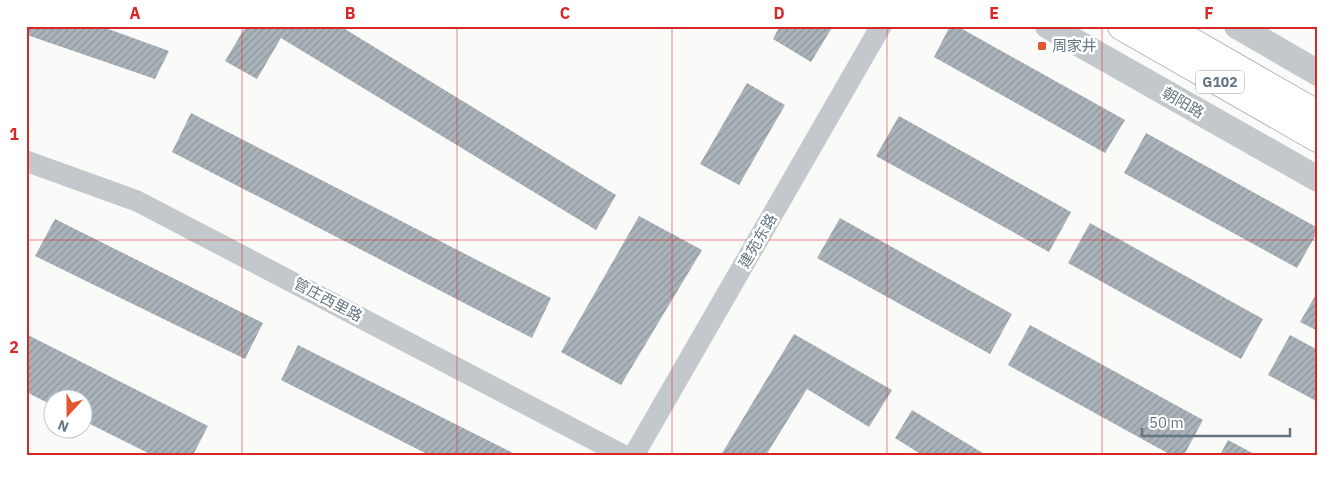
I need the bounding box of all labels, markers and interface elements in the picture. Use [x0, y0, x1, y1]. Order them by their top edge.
text: A [130, 3, 141, 23]
text: B [345, 3, 356, 23]
text: C [560, 3, 570, 23]
text: D [773, 3, 785, 23]
text: E [989, 3, 999, 23]
text: F [1204, 3, 1214, 23]
place label: 周家井 [1052, 36, 1097, 55]
marker: 周家井 [1036, 40, 1048, 52]
road number: G102 [1196, 70, 1244, 94]
street label: 朝阳路 [1159, 83, 1207, 122]
text: 1 [9, 124, 19, 144]
street label: 建苑东路 [734, 210, 781, 271]
street label: 管庄西里路 [291, 274, 366, 326]
text: 2 [9, 337, 19, 357]
north arrow [42, 388, 92, 438]
scale bar [1142, 406, 1289, 438]
text: 50 m [1149, 413, 1184, 432]
text: N [55, 416, 71, 436]

